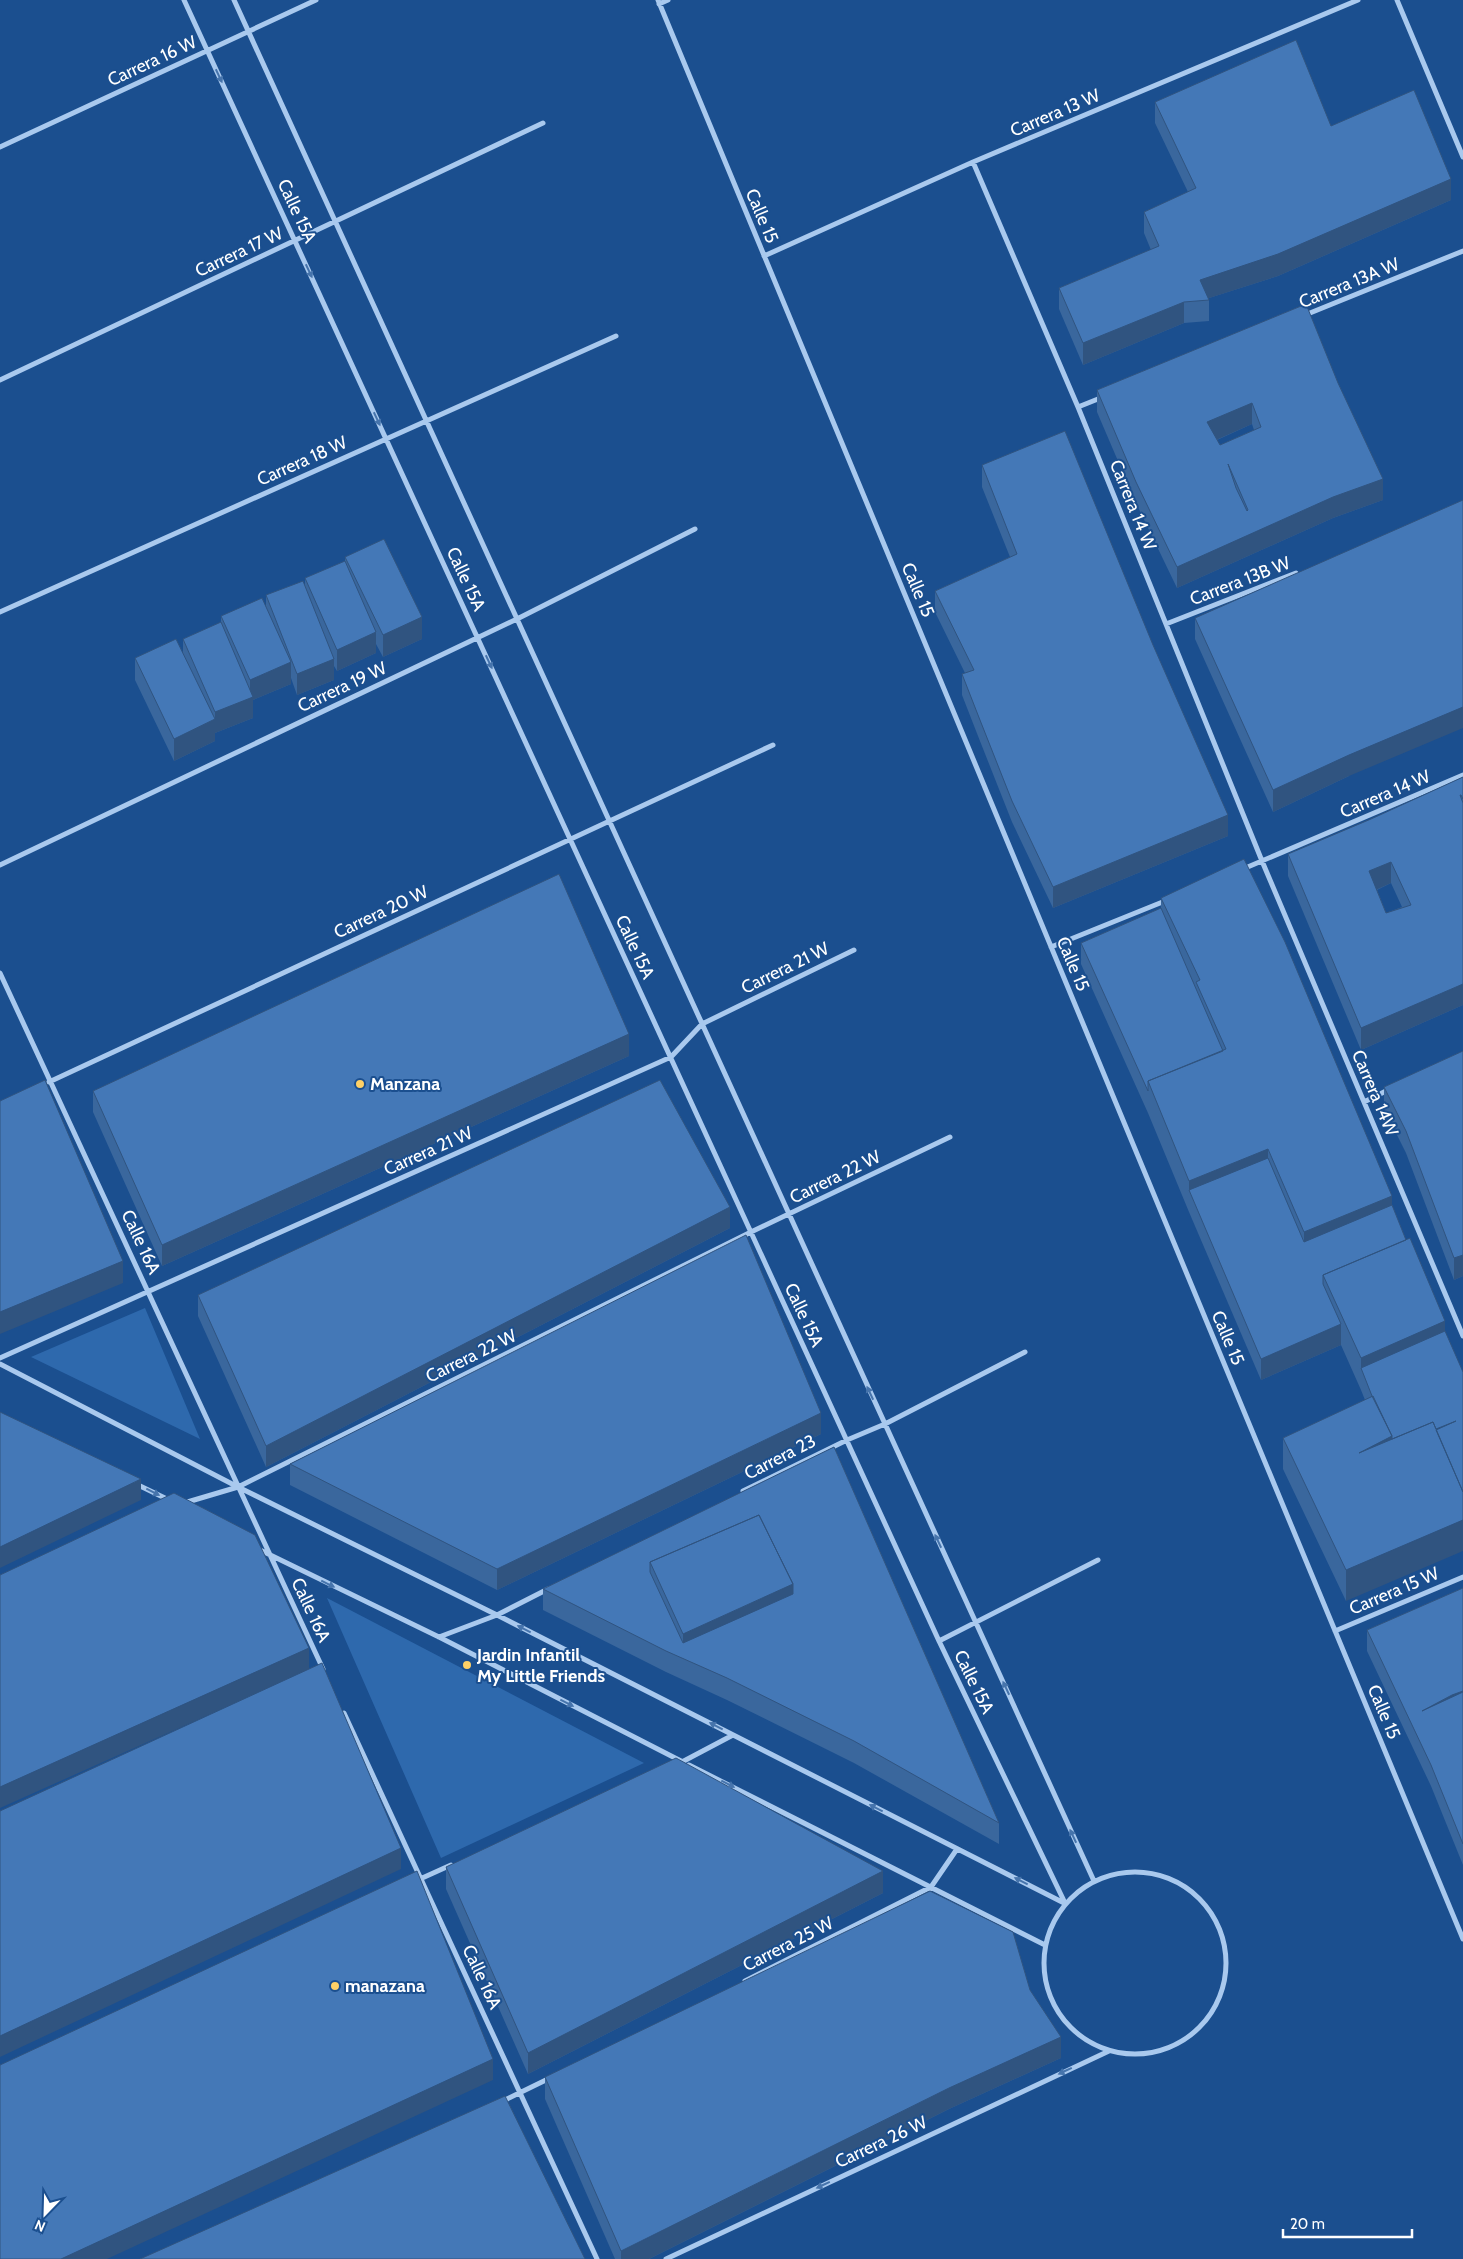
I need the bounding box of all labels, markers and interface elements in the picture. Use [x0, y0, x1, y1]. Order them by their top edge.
street label: Carrera 16 W [104, 31, 200, 91]
one-way arrow [216, 69, 224, 83]
street label: Carrera 13 W [1007, 84, 1103, 142]
street label: Calle 15A [273, 175, 321, 247]
street label: Calle 15 [741, 185, 783, 247]
street label: Carrera 17 W [192, 222, 286, 282]
street label: Carrera 13A W [1296, 253, 1402, 313]
one-way arrow [306, 264, 314, 278]
one-way arrow [373, 412, 381, 426]
street label: Carrera 18 W [254, 431, 350, 491]
street label: Carrera 14 W [1105, 457, 1161, 553]
street label: Calle 15A [442, 543, 490, 615]
street label: Carrera 13B W [1187, 552, 1293, 610]
street label: Calle 15 [897, 559, 939, 621]
one-way arrow [485, 655, 493, 669]
street label: Carrera 19 W [294, 657, 390, 717]
street label: Carrera 14 W [1337, 765, 1433, 823]
street label: Carrera 20 W [330, 881, 432, 943]
street label: Calle 15A [611, 911, 659, 983]
street label: Calle 15 [1052, 933, 1094, 995]
street label: Carrera 21 W [738, 937, 832, 999]
street label: Carrera 14W [1347, 1047, 1403, 1139]
place label: Manzana [370, 1073, 440, 1095]
marker: Manzana [354, 1078, 366, 1090]
street label: Carrera 21 W [380, 1122, 476, 1180]
street label: Carrera 22 W [786, 1146, 884, 1208]
street label: Calle 16A [117, 1206, 165, 1278]
street label: Calle 15A [780, 1279, 828, 1351]
street label: Calle 15 [1207, 1307, 1249, 1369]
street label: Carrera 22 W [422, 1325, 520, 1387]
one-way arrow [866, 1386, 874, 1400]
street label: Carrera 23 [740, 1430, 820, 1484]
one-way arrow [146, 1488, 160, 1496]
one-way arrow [934, 1534, 942, 1548]
street label: Carrera 15 W [1346, 1562, 1442, 1620]
street label: Calle 16A [287, 1574, 335, 1646]
one-way arrow [321, 1580, 335, 1588]
one-way arrow [517, 1625, 531, 1633]
place label: Jardin Infantil My Little Friends [476, 1644, 605, 1687]
street label: Calle 15A [949, 1647, 999, 1717]
marker: Jardin Infantil My Little Friends [461, 1659, 473, 1671]
one-way arrow [1001, 1681, 1009, 1695]
street label: Calle 15 [1363, 1681, 1405, 1743]
one-way arrow [560, 1699, 574, 1707]
one-way arrow [709, 1722, 723, 1730]
one-way arrow [720, 1780, 735, 1788]
one-way arrow [869, 1804, 883, 1812]
one-way arrow [1069, 1829, 1077, 1843]
one-way arrow [1014, 1877, 1028, 1885]
street label: Carrera 25 W [739, 1912, 837, 1976]
street label: Calle 16A [458, 1941, 506, 2013]
place label: manazana [345, 1975, 425, 1997]
marker: manazana [329, 1980, 341, 1992]
one-way arrow [1058, 2067, 1072, 2075]
street label: Carrera 26 W [831, 2111, 931, 2173]
one-way arrow [816, 2181, 830, 2189]
north arrow [20, 2189, 70, 2239]
scale bar [1283, 2206, 1412, 2238]
text: 20 m [1290, 2215, 1325, 2233]
text: N [32, 2216, 48, 2236]

